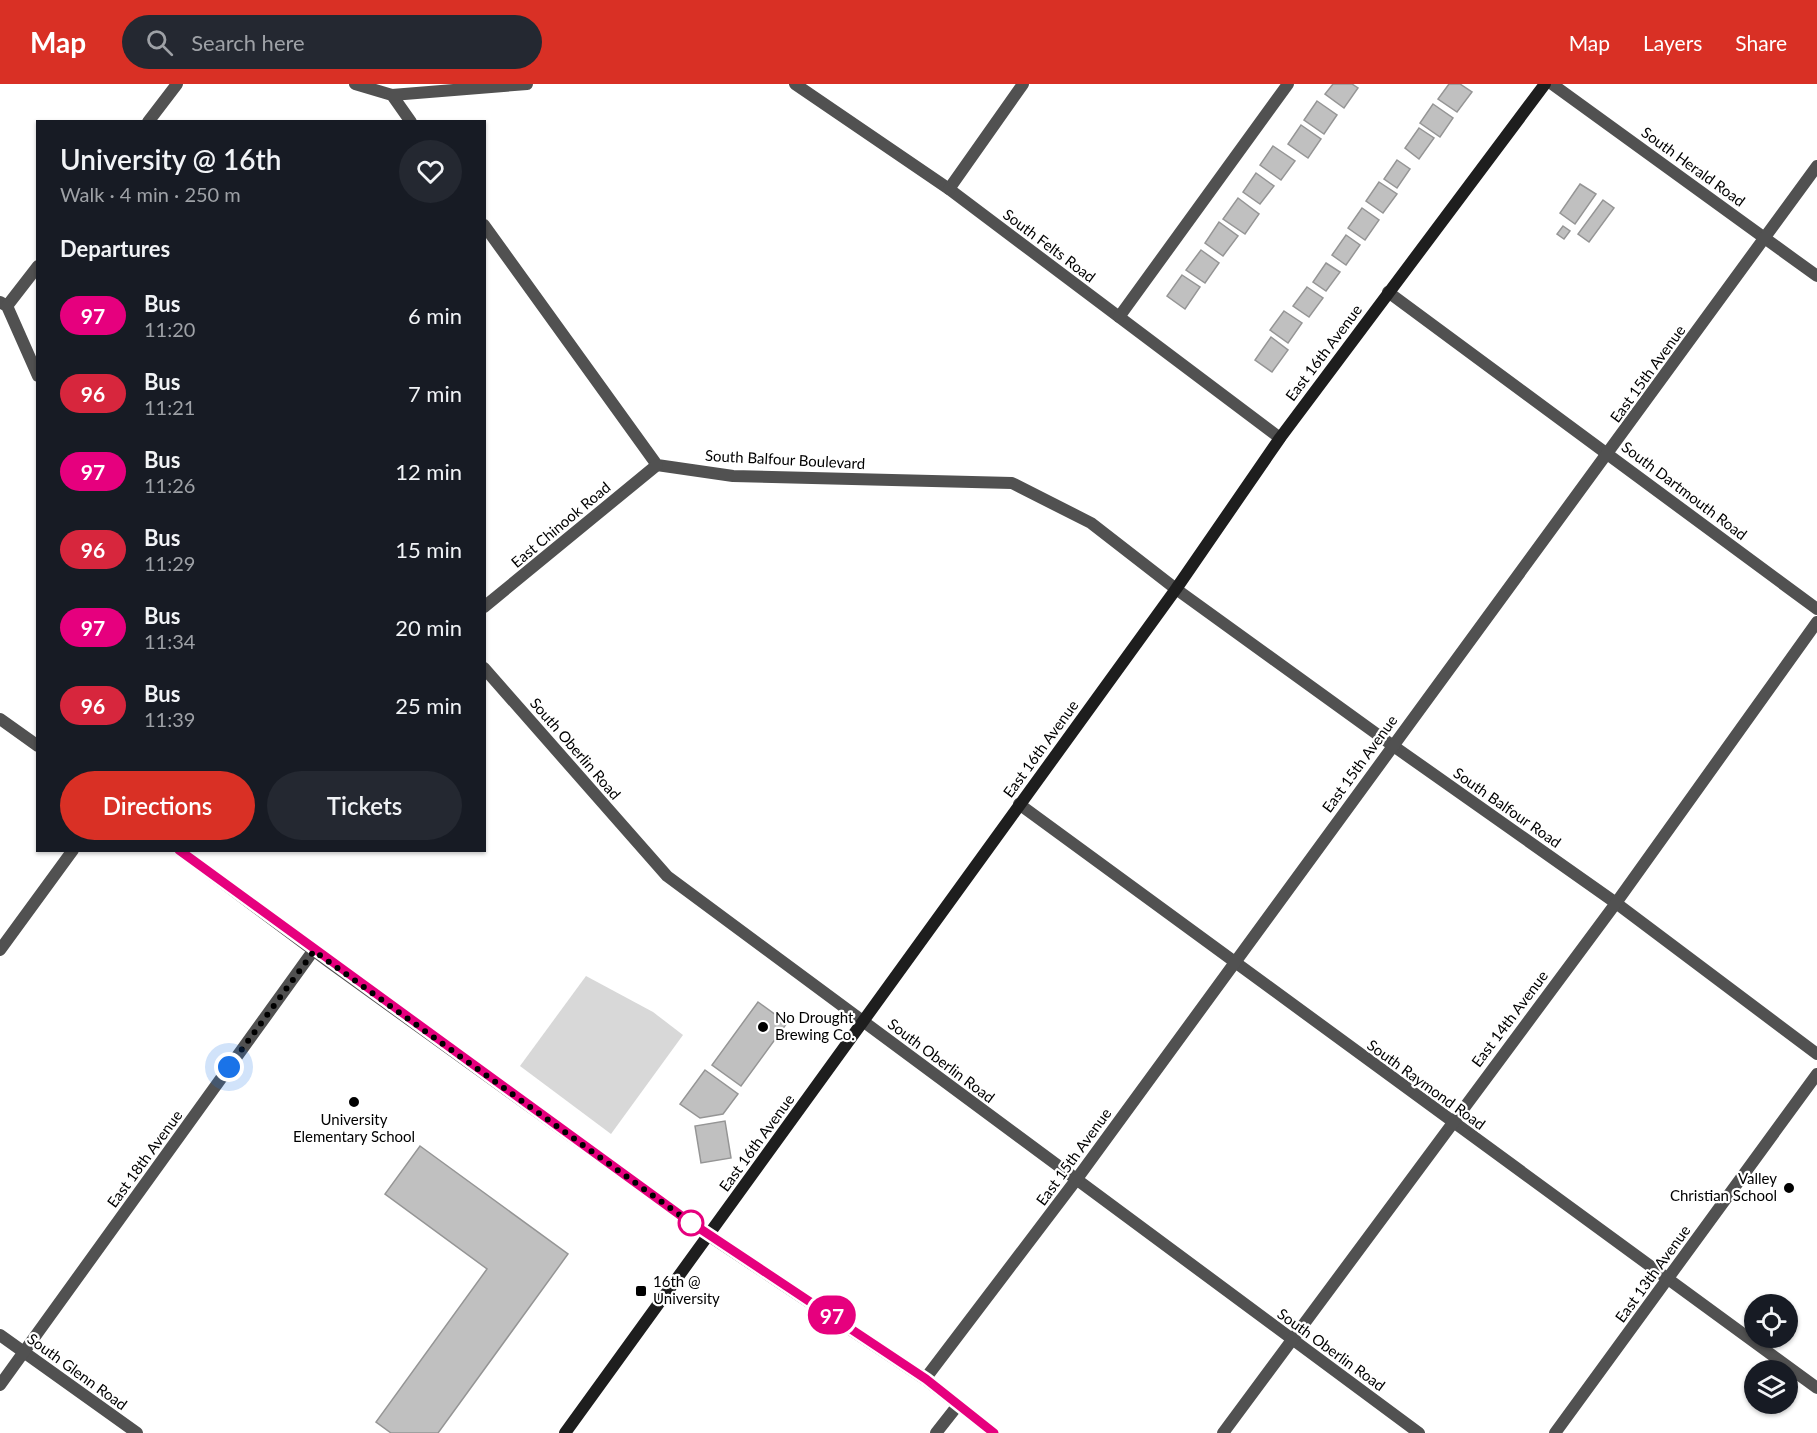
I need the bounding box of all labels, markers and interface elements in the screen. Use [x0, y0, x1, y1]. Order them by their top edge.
search box [122, 15, 542, 69]
text: Map [30, 25, 86, 59]
icon: search [143, 26, 176, 59]
text: Search here [191, 29, 305, 56]
text: Map [1569, 30, 1610, 55]
text: Layers [1643, 30, 1702, 55]
text: Share [1735, 30, 1787, 55]
street label: South Herald Road [1638, 123, 1749, 210]
button: heart [399, 140, 462, 203]
text: University @ 16th [60, 142, 281, 176]
text: Walk · 4 min · 250 m [60, 182, 241, 206]
street label: South Felts Road [1000, 205, 1099, 286]
text: Departures [60, 235, 170, 262]
text: Bus [144, 290, 180, 317]
street label: East 16th Avenue [1281, 301, 1365, 404]
text: 6 min [408, 302, 462, 329]
text: 97 [81, 303, 105, 328]
text: 11:20 [144, 317, 195, 341]
street label: East 15th Avenue [1606, 321, 1689, 426]
text: Bus [144, 368, 180, 395]
text: 7 min [408, 380, 462, 407]
text: 96 [81, 381, 105, 406]
text: 11:21 [144, 395, 195, 419]
street label: South Dartmouth Road [1618, 437, 1751, 543]
text: Bus [144, 446, 180, 473]
street label: South Balfour Boulevard [705, 446, 866, 472]
text: 12 min [395, 458, 462, 485]
text: 97 [81, 459, 105, 484]
text: 11:26 [144, 473, 195, 497]
street label: East Chinook Road [507, 478, 614, 571]
text: Bus [144, 524, 180, 551]
text: 15 min [395, 536, 462, 563]
text: 96 [81, 537, 105, 562]
text: 11:29 [144, 551, 195, 575]
text: Bus [144, 602, 180, 629]
text: 20 min [395, 614, 462, 641]
text: 97 [81, 615, 105, 640]
text: 11:34 [144, 629, 195, 653]
text: Bus [144, 680, 180, 707]
text: 25 min [395, 692, 462, 719]
text: 96 [81, 693, 105, 718]
street label: South Oberlin Road [527, 694, 625, 803]
street label: East 16th Avenue [999, 696, 1082, 801]
text: 11:39 [144, 707, 195, 731]
street label: East 15th Avenue [1318, 711, 1401, 816]
street label: South Balfour Road [1450, 763, 1565, 851]
button: Directions [60, 771, 255, 840]
button: Tickets [267, 771, 462, 840]
street label: East 14th Avenue [1467, 967, 1551, 1070]
place label: No Drought Brewing Co. [775, 1008, 855, 1043]
street label: South Oberlin Road [885, 1014, 998, 1106]
marker: No Drought Brewing Co. [756, 1020, 770, 1034]
street label: South Raymond Road [1364, 1035, 1489, 1133]
your location [214, 1052, 244, 1082]
street label: East 16th Avenue [715, 1090, 798, 1195]
marker: University Elementary School [347, 1095, 361, 1109]
street label: East 15th Avenue [1032, 1104, 1115, 1209]
street label: East 18th Avenue [103, 1106, 186, 1211]
place label: University Elementary School [293, 1110, 415, 1145]
place label: Valley Christian School [1670, 1169, 1777, 1204]
marker: Valley Christian School [1782, 1181, 1796, 1195]
unlabelled marker [678, 1210, 704, 1236]
street label: East 13th Avenue [1611, 1221, 1694, 1326]
place label: 16th @ University [653, 1272, 720, 1307]
marker: 16th @ University [634, 1284, 648, 1298]
map controls [1744, 1294, 1798, 1414]
button: locate [1744, 1294, 1798, 1348]
line badge: 97 [805, 1296, 859, 1334]
text: 97 [820, 1303, 844, 1328]
street label: South Oberlin Road [1274, 1304, 1389, 1394]
street label: South Glenn Road [24, 1329, 131, 1413]
button: layers [1744, 1360, 1798, 1414]

